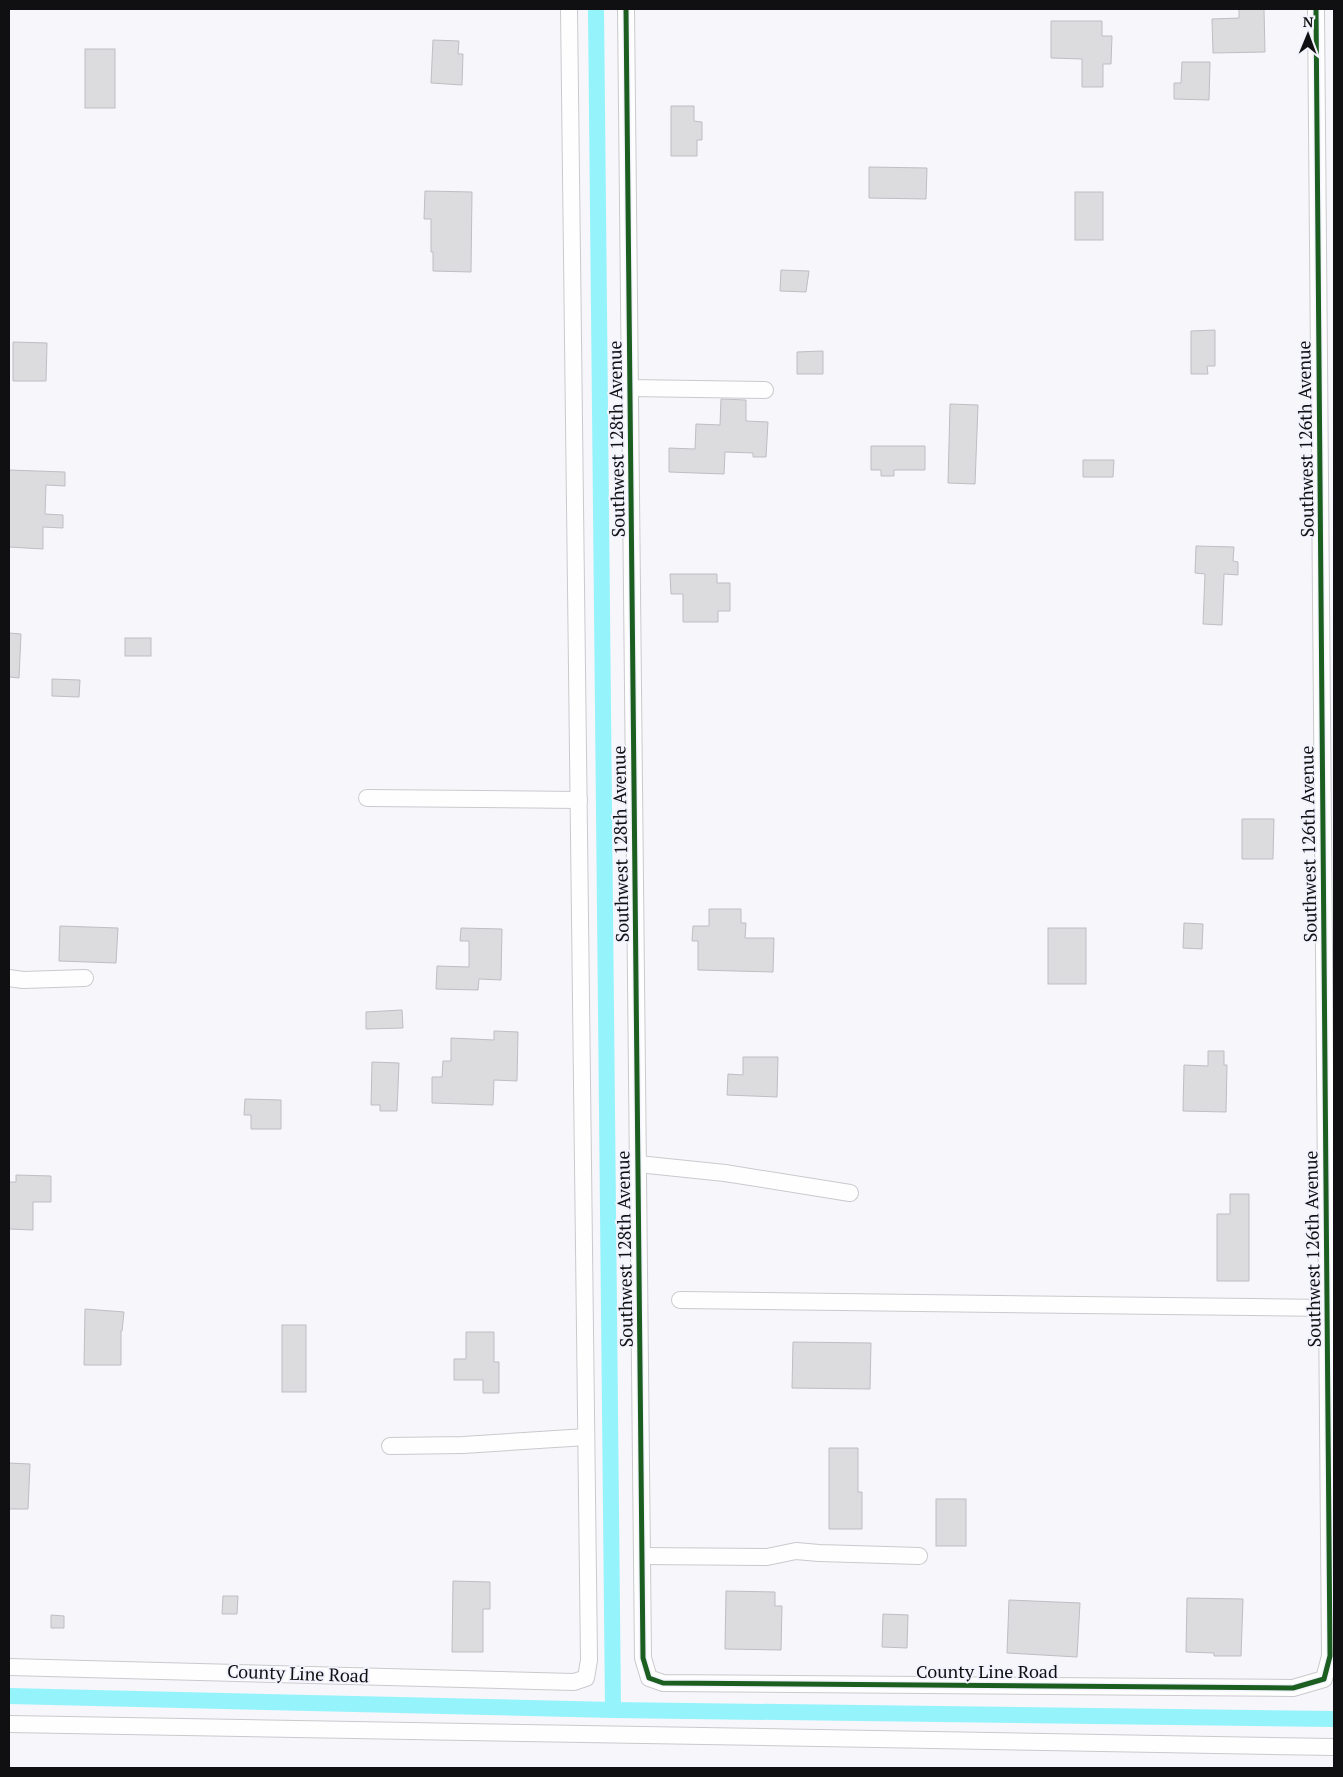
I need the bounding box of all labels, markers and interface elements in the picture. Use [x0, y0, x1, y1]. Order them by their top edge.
north arrow [1283, 10, 1333, 60]
text: N [1303, 12, 1314, 31]
street label: Southwest 128th Avenue [602, 340, 630, 538]
street label: Southwest 126th Avenue [1291, 340, 1319, 538]
street label: Southwest 128th Avenue [606, 745, 634, 943]
street label: Southwest 126th Avenue [1294, 745, 1322, 943]
street label: Southwest 128th Avenue [610, 1150, 638, 1348]
street label: Southwest 126th Avenue [1298, 1150, 1326, 1348]
street label: County Line Road [227, 1659, 369, 1687]
street label: County Line Road [916, 1659, 1058, 1683]

